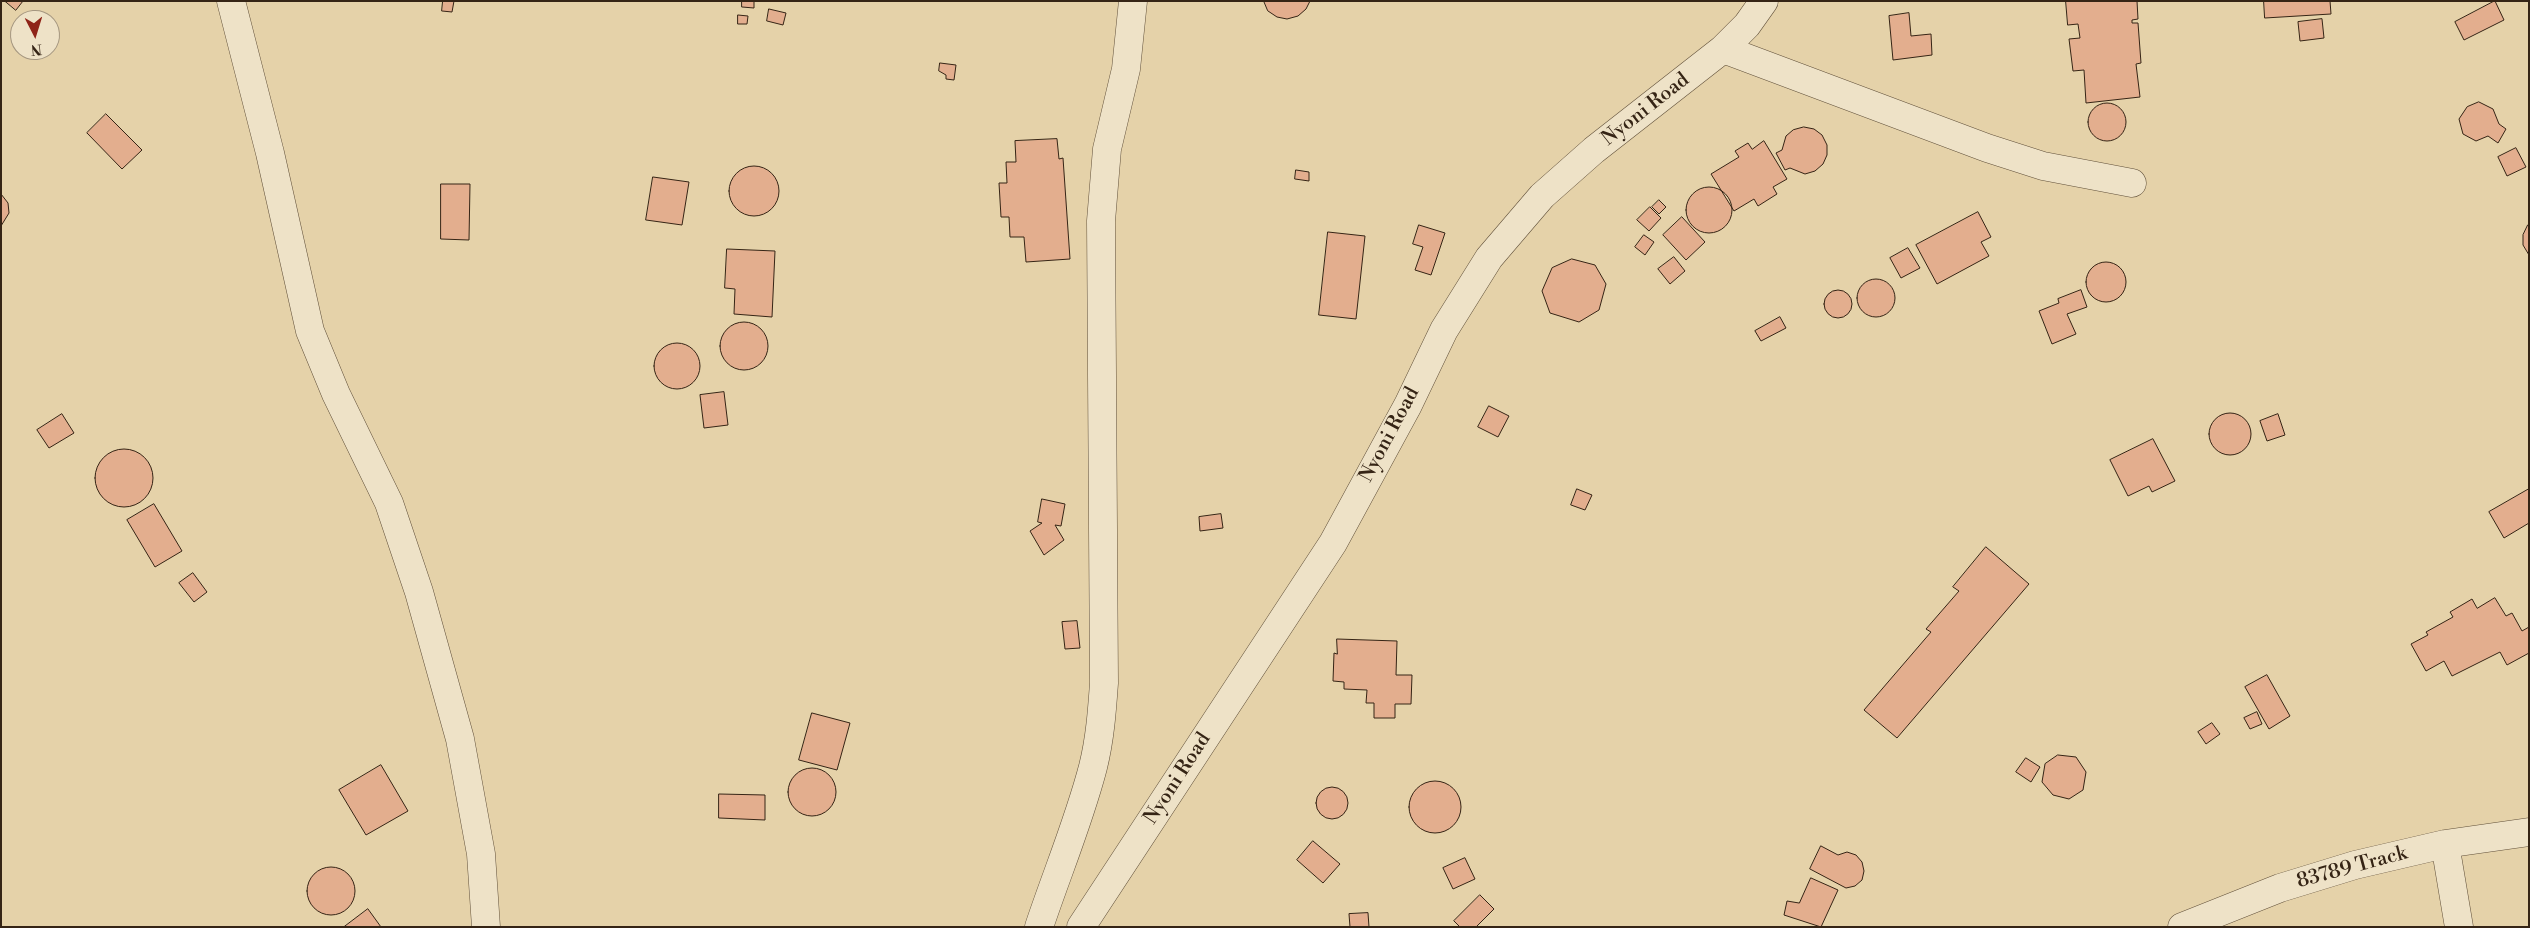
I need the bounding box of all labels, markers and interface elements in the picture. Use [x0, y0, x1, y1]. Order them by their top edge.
north arrow [10, 10, 60, 60]
text: N [30, 39, 43, 58]
street label: Nyoni Road [1597, 68, 1695, 152]
street label: Nyoni Road [1355, 383, 1425, 487]
street label: Nyoni Road [1140, 729, 1216, 829]
street label: 83789 Track [2294, 842, 2410, 894]

